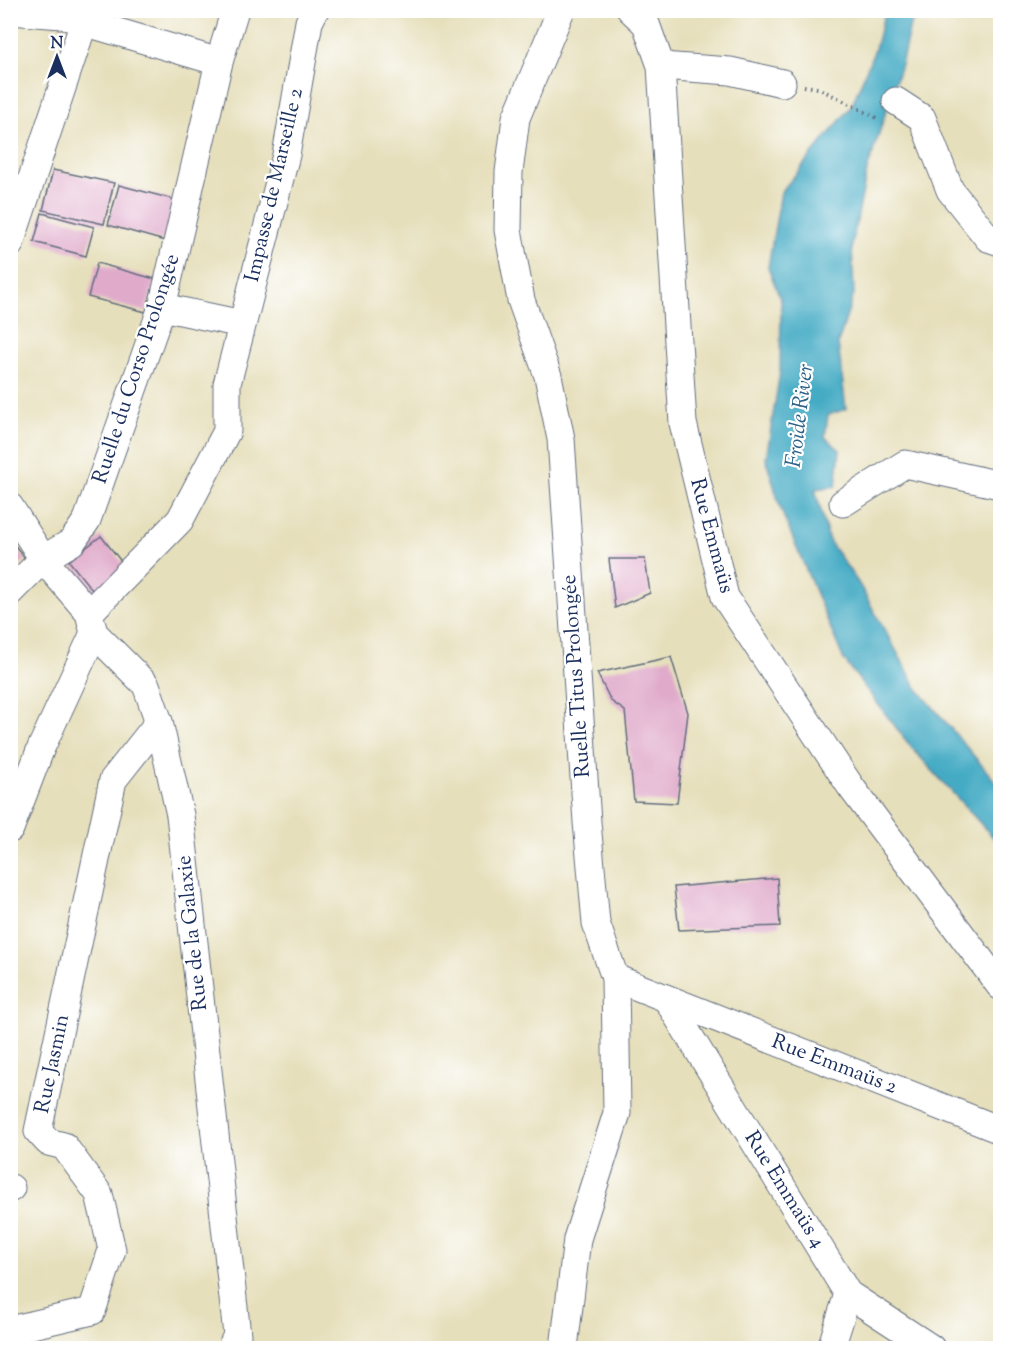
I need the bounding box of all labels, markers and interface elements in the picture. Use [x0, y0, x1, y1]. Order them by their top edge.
north arrow [27, 27, 87, 87]
text: N [51, 33, 64, 56]
street label: Impasse de Marseille 2 [238, 85, 312, 285]
street label: Ruelle du Corso Prolongée [86, 250, 188, 488]
water label: Froide River [779, 362, 823, 470]
street label: Rue Emmaüs [681, 475, 741, 597]
street label: Ruelle Titus Prolongée [555, 573, 599, 779]
street label: Rue de la Galaxie [170, 854, 216, 1012]
street label: Rue Jasmin [28, 1012, 78, 1116]
street label: Rue Emmaüs 2 [767, 1027, 901, 1103]
street label: Rue Emmaüs 4 [736, 1126, 832, 1254]

